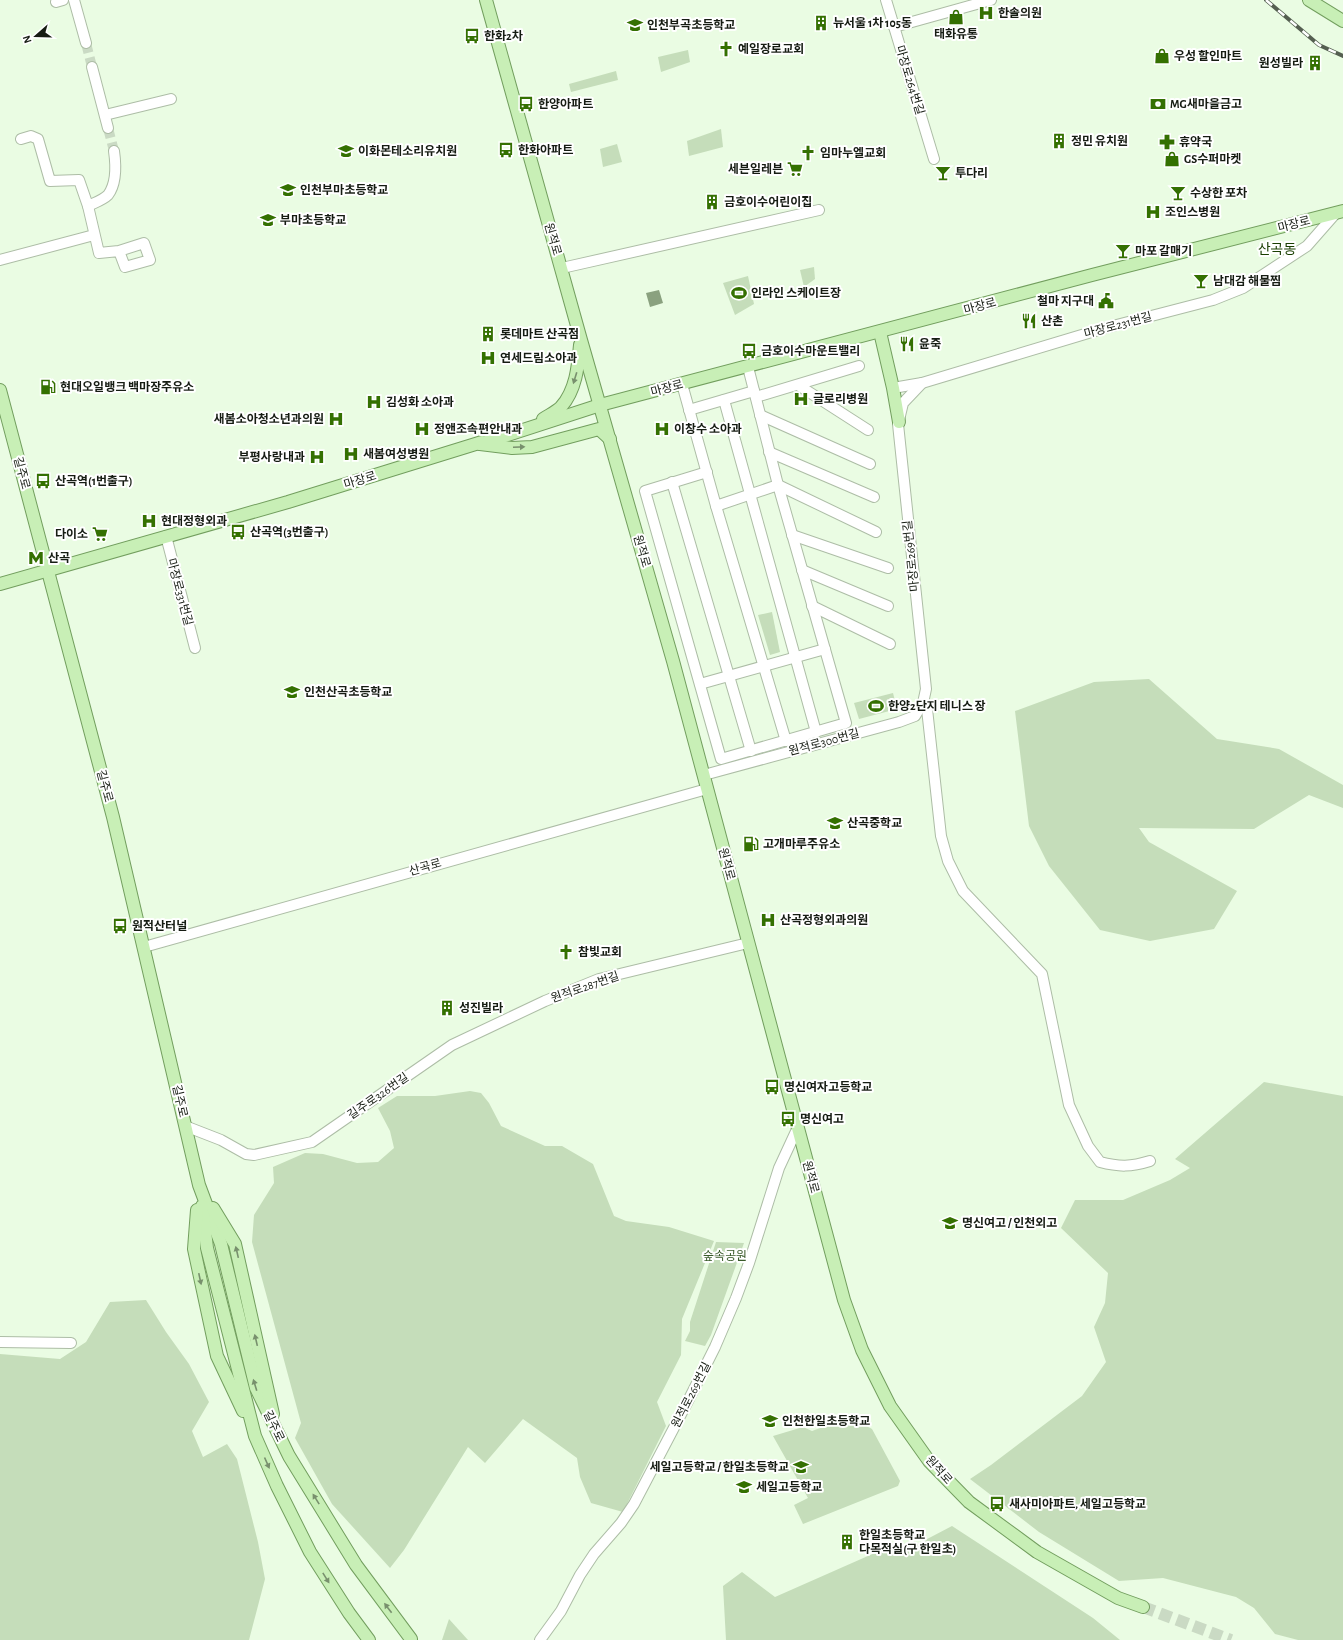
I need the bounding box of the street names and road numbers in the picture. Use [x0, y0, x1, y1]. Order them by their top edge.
street label: 마장로264번길 [894, 44, 926, 116]
street label: 마장로 [1276, 214, 1312, 234]
street label: 원적로 [543, 221, 563, 257]
street label: 마장로 [962, 296, 998, 316]
street label: 마장로231번길 [1083, 310, 1153, 340]
street label: 마장로 [649, 378, 685, 398]
street label: 길주로 [12, 455, 32, 491]
street label: 마장로 [342, 469, 378, 491]
street label: 마장로269번길 [901, 520, 921, 592]
street label: 원적로 [632, 533, 652, 569]
street label: 마장로331번길 [165, 557, 195, 627]
street label: 원적로300번길 [787, 727, 861, 757]
street label: 길주로 [95, 768, 115, 804]
street label: 원적로 [717, 846, 737, 882]
street label: 산곡로 [407, 857, 443, 877]
street label: 원적로287번길 [549, 970, 621, 1004]
street label: 길주로326번길 [345, 1071, 411, 1121]
street label: 길주로 [170, 1084, 190, 1118]
street label: 원적로 [801, 1159, 821, 1195]
street label: 원적로269번길 [669, 1360, 713, 1430]
street label: 길주로 [261, 1408, 287, 1444]
street label: 원적로 [923, 1454, 955, 1486]

